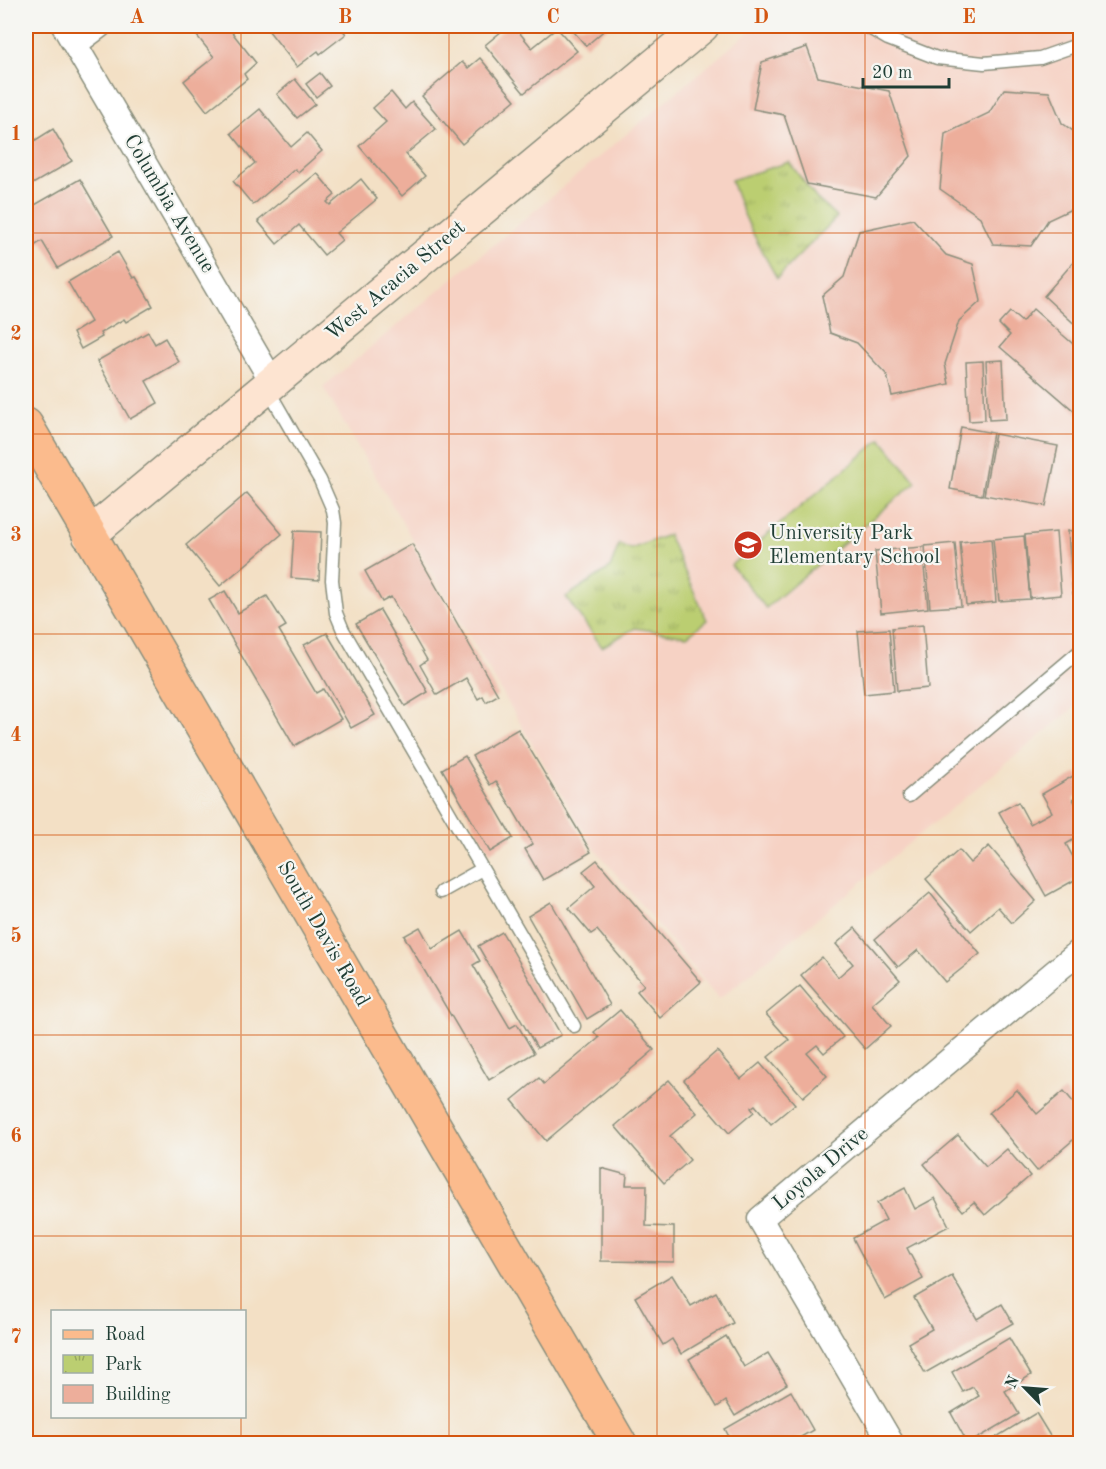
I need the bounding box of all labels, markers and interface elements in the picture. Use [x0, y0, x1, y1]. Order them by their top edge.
text: A [129, 8, 145, 28]
text: B [338, 8, 352, 28]
text: C [546, 8, 560, 28]
text: D [753, 8, 769, 28]
text: E [962, 8, 976, 28]
scale bar [863, 51, 948, 89]
text: 20 m [872, 64, 912, 82]
text: 1 [10, 125, 22, 145]
street label: Columbia Avenue [119, 131, 219, 277]
street label: West Acacia Street [322, 217, 470, 345]
text: 2 [10, 325, 22, 345]
place label: University Park Elementary School [769, 523, 940, 568]
text: 3 [10, 526, 22, 546]
school or university icon: University Park Elementary School [732, 529, 764, 561]
text: 4 [10, 726, 22, 746]
street label: South Davis Road [273, 858, 373, 1010]
text: 5 [10, 926, 22, 947]
street label: Loyola Drive [769, 1123, 873, 1215]
text: 6 [10, 1127, 22, 1147]
legend [51, 1310, 246, 1418]
text: Road [105, 1326, 145, 1344]
text: 7 [10, 1328, 22, 1348]
text: Park [105, 1356, 142, 1374]
north arrow [995, 1358, 1055, 1418]
text: N [1003, 1373, 1023, 1391]
text: Building [105, 1386, 171, 1404]

